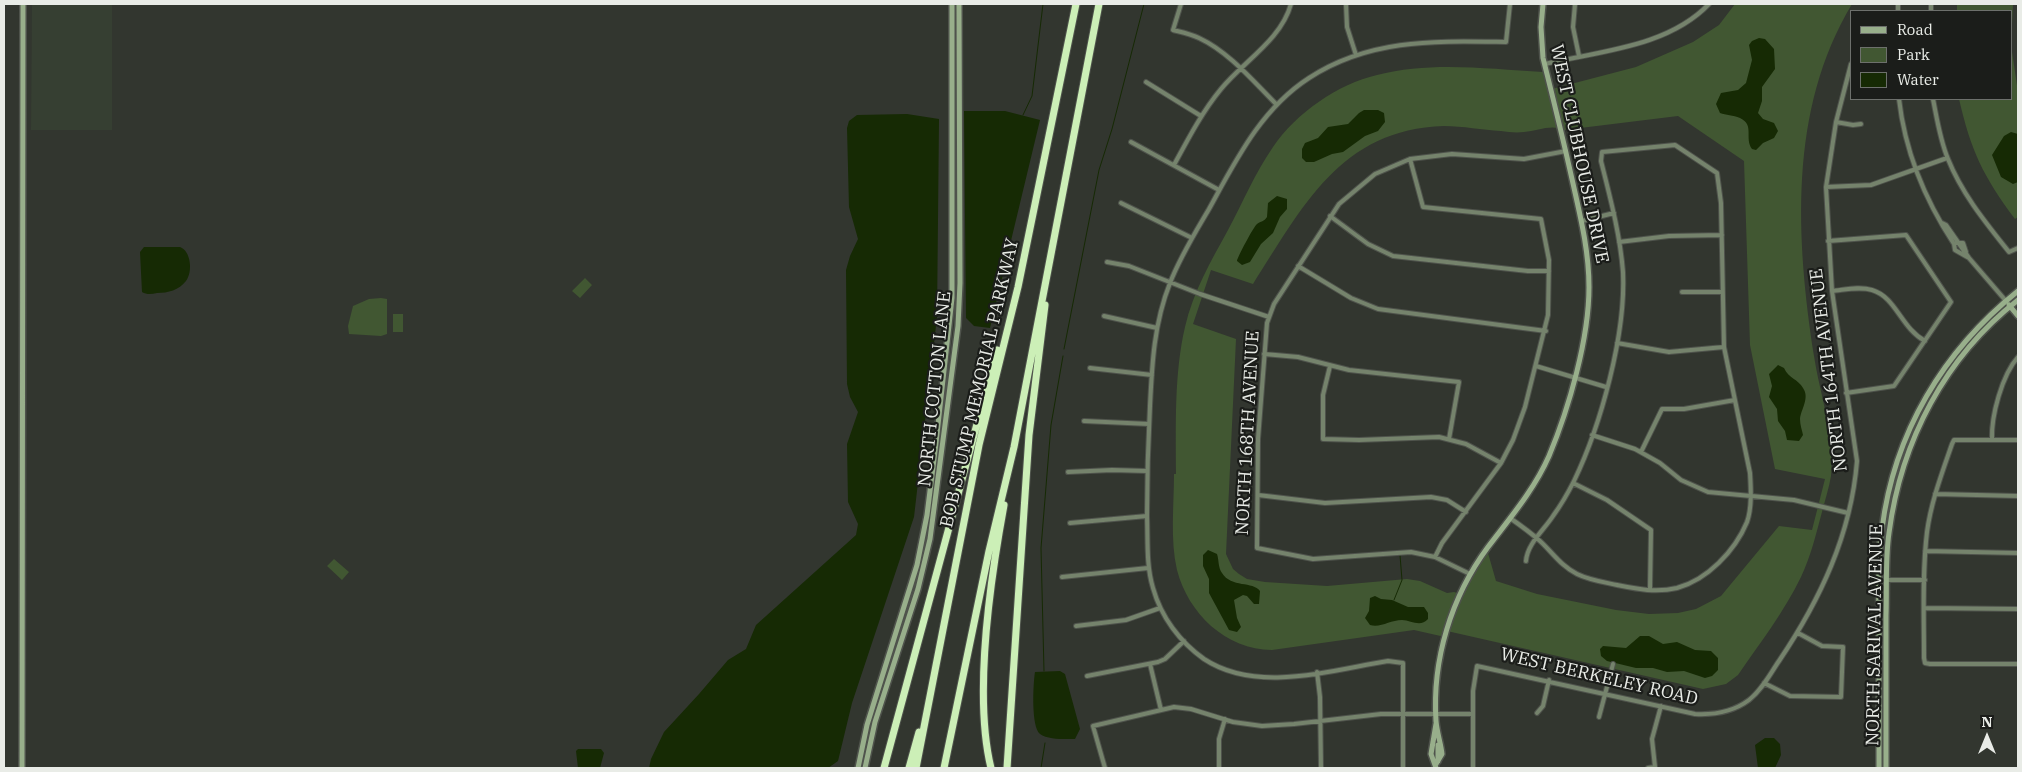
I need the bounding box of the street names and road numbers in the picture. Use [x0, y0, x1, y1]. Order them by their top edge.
street label: WEST CLUBHOUSE DRIVE [1545, 43, 1613, 265]
street label: BOB STUMP MEMORIAL PARKWAY [936, 236, 1024, 530]
street label: NORTH 164TH AVENUE [1806, 267, 1852, 473]
street label: NORTH COTTON LANE [914, 290, 956, 488]
street label: NORTH 168TH AVENUE [1232, 330, 1264, 536]
street label: NORTH SARIVAL AVENUE [1862, 524, 1888, 746]
street label: WEST BERKELEY ROAD [1498, 644, 1700, 710]

